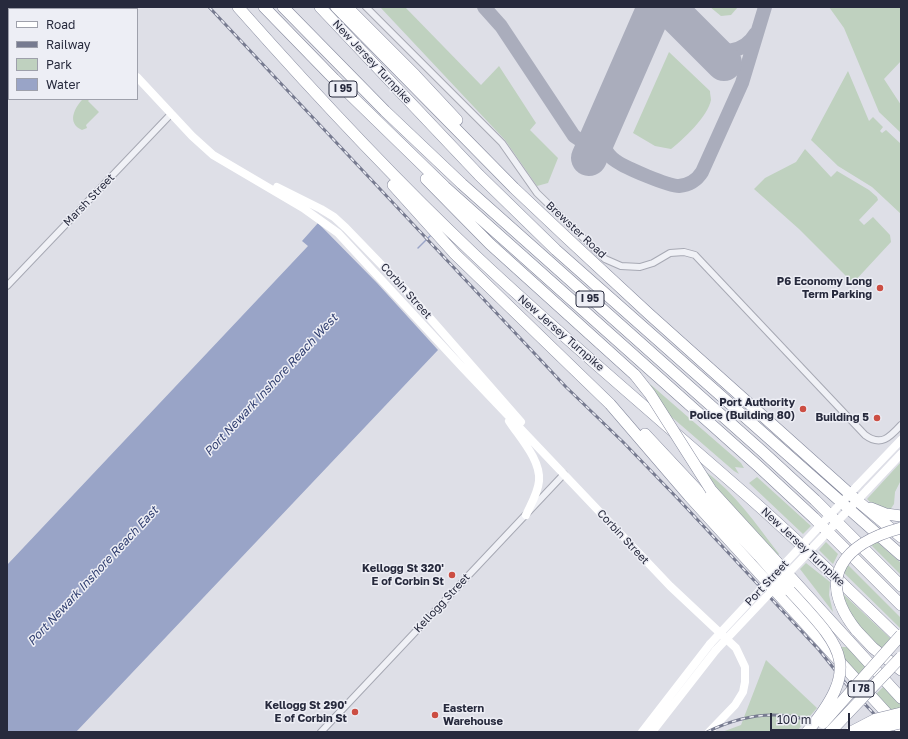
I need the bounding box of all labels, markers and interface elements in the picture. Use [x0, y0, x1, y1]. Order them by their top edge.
legend [8, 8, 138, 100]
text: Road [46, 17, 75, 32]
street label: New Jersey Turnpike [330, 17, 414, 107]
text: Railway [46, 37, 91, 52]
text: Park [46, 57, 72, 72]
text: Water [46, 77, 80, 92]
road number: I 95 [329, 81, 357, 97]
street label: Marsh Street [61, 171, 117, 229]
street label: Brewster Road [543, 199, 609, 261]
street label: Corbin Street [378, 261, 434, 321]
place label: P6 Economy Long Term Parking [777, 275, 872, 301]
marker: P6 Economy Long Term Parking [875, 283, 885, 293]
road number: I 95 [576, 291, 604, 307]
street label: New Jersey Turnpike [515, 292, 607, 374]
water label: Port Newark Inshore Reach West [201, 311, 341, 459]
place label: Port Authority Police (Building 80) [689, 396, 795, 422]
marker: Port Authority Police (Building 80) [798, 404, 808, 414]
place label: Building 5 [815, 411, 869, 425]
marker: Building 5 [872, 413, 882, 423]
water label: Port Newark Inshore Reach East [25, 504, 161, 648]
street label: New Jersey Turnpike [758, 505, 848, 589]
street label: Corbin Street [594, 507, 652, 567]
street label: Port Street [742, 557, 792, 609]
place label: Kellogg St 320' E of Corbin St [362, 562, 444, 588]
marker: Kellogg St 320' E of Corbin St [447, 570, 457, 580]
street label: Kellogg Street [411, 571, 473, 635]
road number: I 78 [848, 681, 874, 697]
place label: Kellogg St 290' E of Corbin St [265, 699, 347, 725]
place label: Eastern Warehouse [443, 702, 503, 728]
scale bar [772, 705, 852, 731]
marker: Kellogg St 290' E of Corbin St [350, 707, 360, 717]
marker: Eastern Warehouse [430, 710, 440, 720]
text: 100 m [777, 712, 811, 727]

